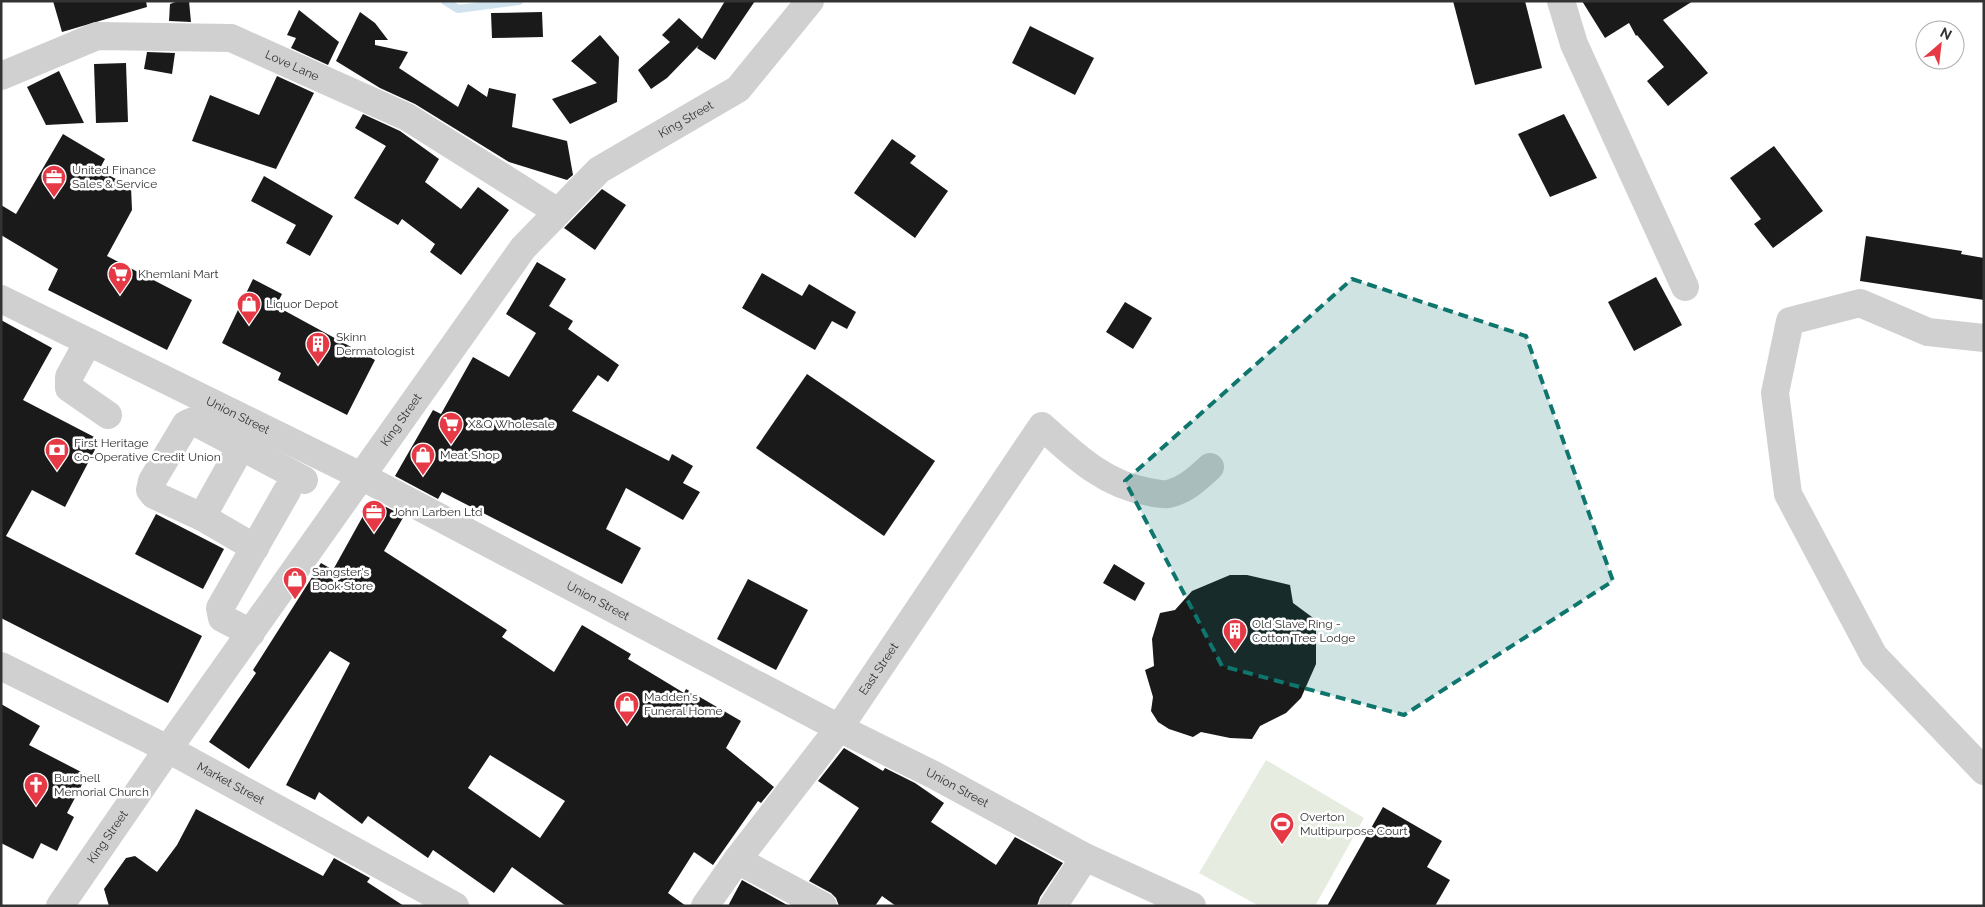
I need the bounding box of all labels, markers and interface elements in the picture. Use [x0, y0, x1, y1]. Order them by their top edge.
north arrow [1915, 20, 1965, 70]
text: N [1938, 24, 1955, 43]
street label: Love Lane [263, 47, 321, 84]
street label: King Street [656, 98, 716, 141]
place label: United Finance Sales & Service [72, 163, 157, 191]
office icon: United Finance Sales & Service [41, 164, 67, 198]
supermarket icon: Khemlani Mart [107, 261, 133, 295]
place label: Khemlani Mart [138, 267, 219, 281]
shop icon: Liquor Depot [236, 291, 262, 325]
place label: Liquor Depot [266, 297, 338, 311]
place label: Skinn Dermatologist [336, 330, 415, 358]
building icon: Skinn Dermatologist [305, 331, 331, 365]
street label: King Street [378, 391, 425, 449]
street label: Union Street [204, 394, 272, 437]
supermarket icon: X&Q Wholesale [438, 411, 464, 445]
place label: X&Q Wholesale [468, 417, 555, 431]
place label: First Heritage Co-Operative Credit Union [74, 436, 221, 464]
bank icon: First Heritage Co-Operative Credit Union [44, 437, 70, 471]
shop icon: Meat Shop [410, 442, 436, 476]
place label: Meat Shop [440, 448, 500, 462]
office icon: John Larben Ltd [361, 499, 387, 533]
place label: John Larben Ltd [392, 505, 482, 519]
place label: Sangster's Book Store [312, 565, 373, 593]
shop icon: Sangster's Book Store [282, 566, 308, 600]
street label: Union Street [564, 579, 632, 623]
place label: Old Slave Ring - Cotton Tree Lodge [1252, 617, 1355, 645]
building icon: Old Slave Ring - Cotton Tree Lodge [1222, 618, 1248, 652]
street label: East Street [856, 640, 901, 698]
place label: Madden's Funeral Home [644, 690, 723, 718]
shop icon: Madden's Funeral Home [614, 691, 640, 725]
street label: Market Street [195, 759, 267, 807]
street label: Union Street [924, 765, 991, 810]
place label: Burchell Memorial Church [54, 771, 149, 799]
church icon: Burchell Memorial Church [23, 772, 49, 806]
street label: King Street [85, 808, 131, 866]
place label: Overton Multipurpose Court [1300, 810, 1407, 838]
sports icon: Overton Multipurpose Court [1269, 811, 1295, 845]

